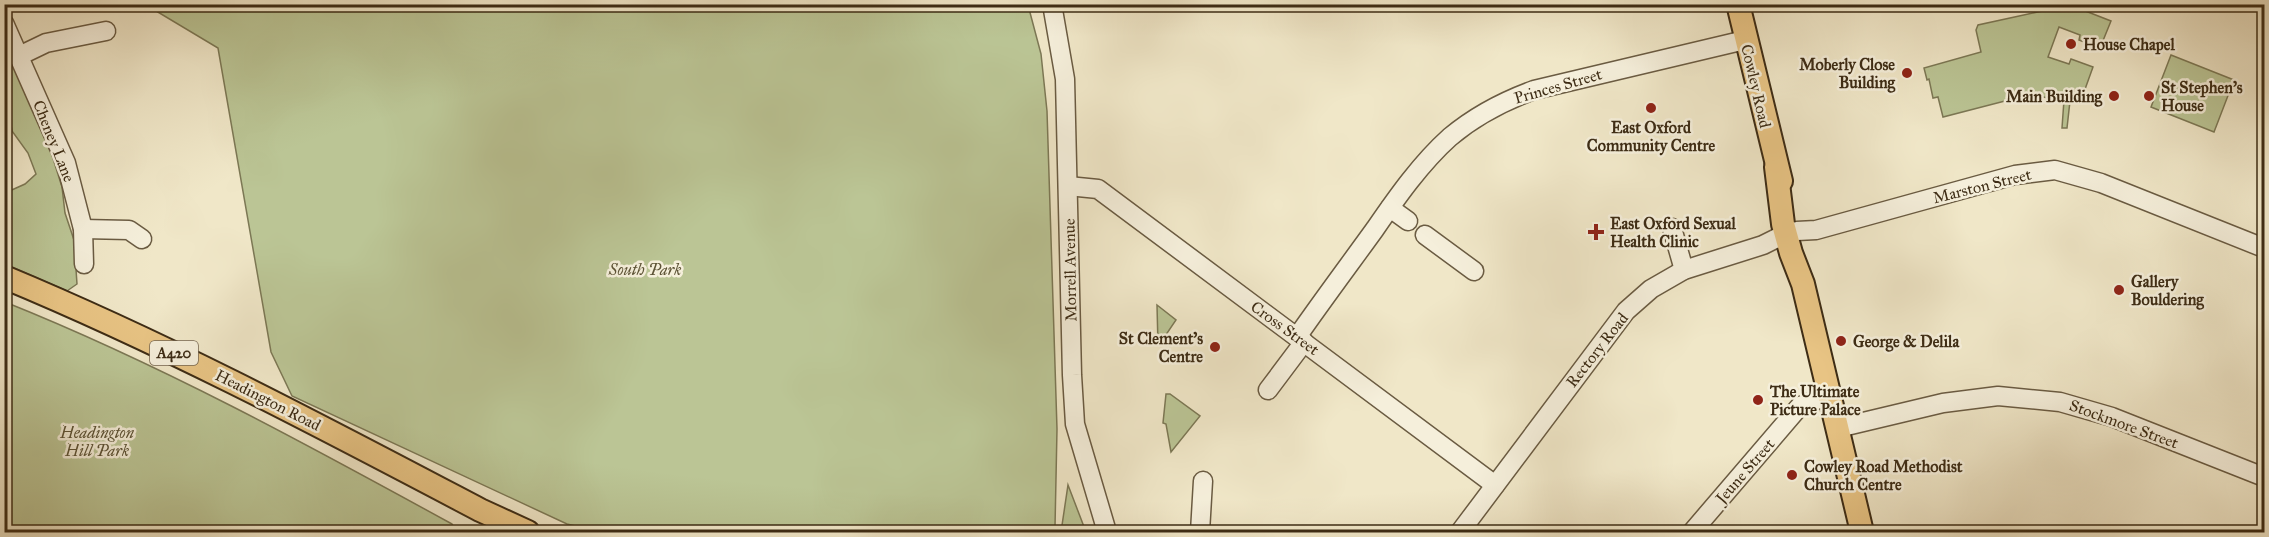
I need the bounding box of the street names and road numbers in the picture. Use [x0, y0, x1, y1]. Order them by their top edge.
street label: Cowley Road [1737, 42, 1775, 130]
street label: Princes Street [1512, 64, 1604, 108]
street label: Cheney Lane [29, 97, 79, 185]
street label: Marston Street [1931, 165, 2034, 207]
street label: Morrell Avenue [1060, 218, 1080, 322]
street label: Cross Street [1247, 297, 1323, 359]
street label: Rectory Road [1562, 309, 1632, 391]
road number: A420 [150, 341, 198, 365]
street label: Headington Road [212, 365, 324, 436]
street label: Stockmore Street [2067, 395, 2181, 453]
street label: Jeune Street [1710, 434, 1779, 510]

